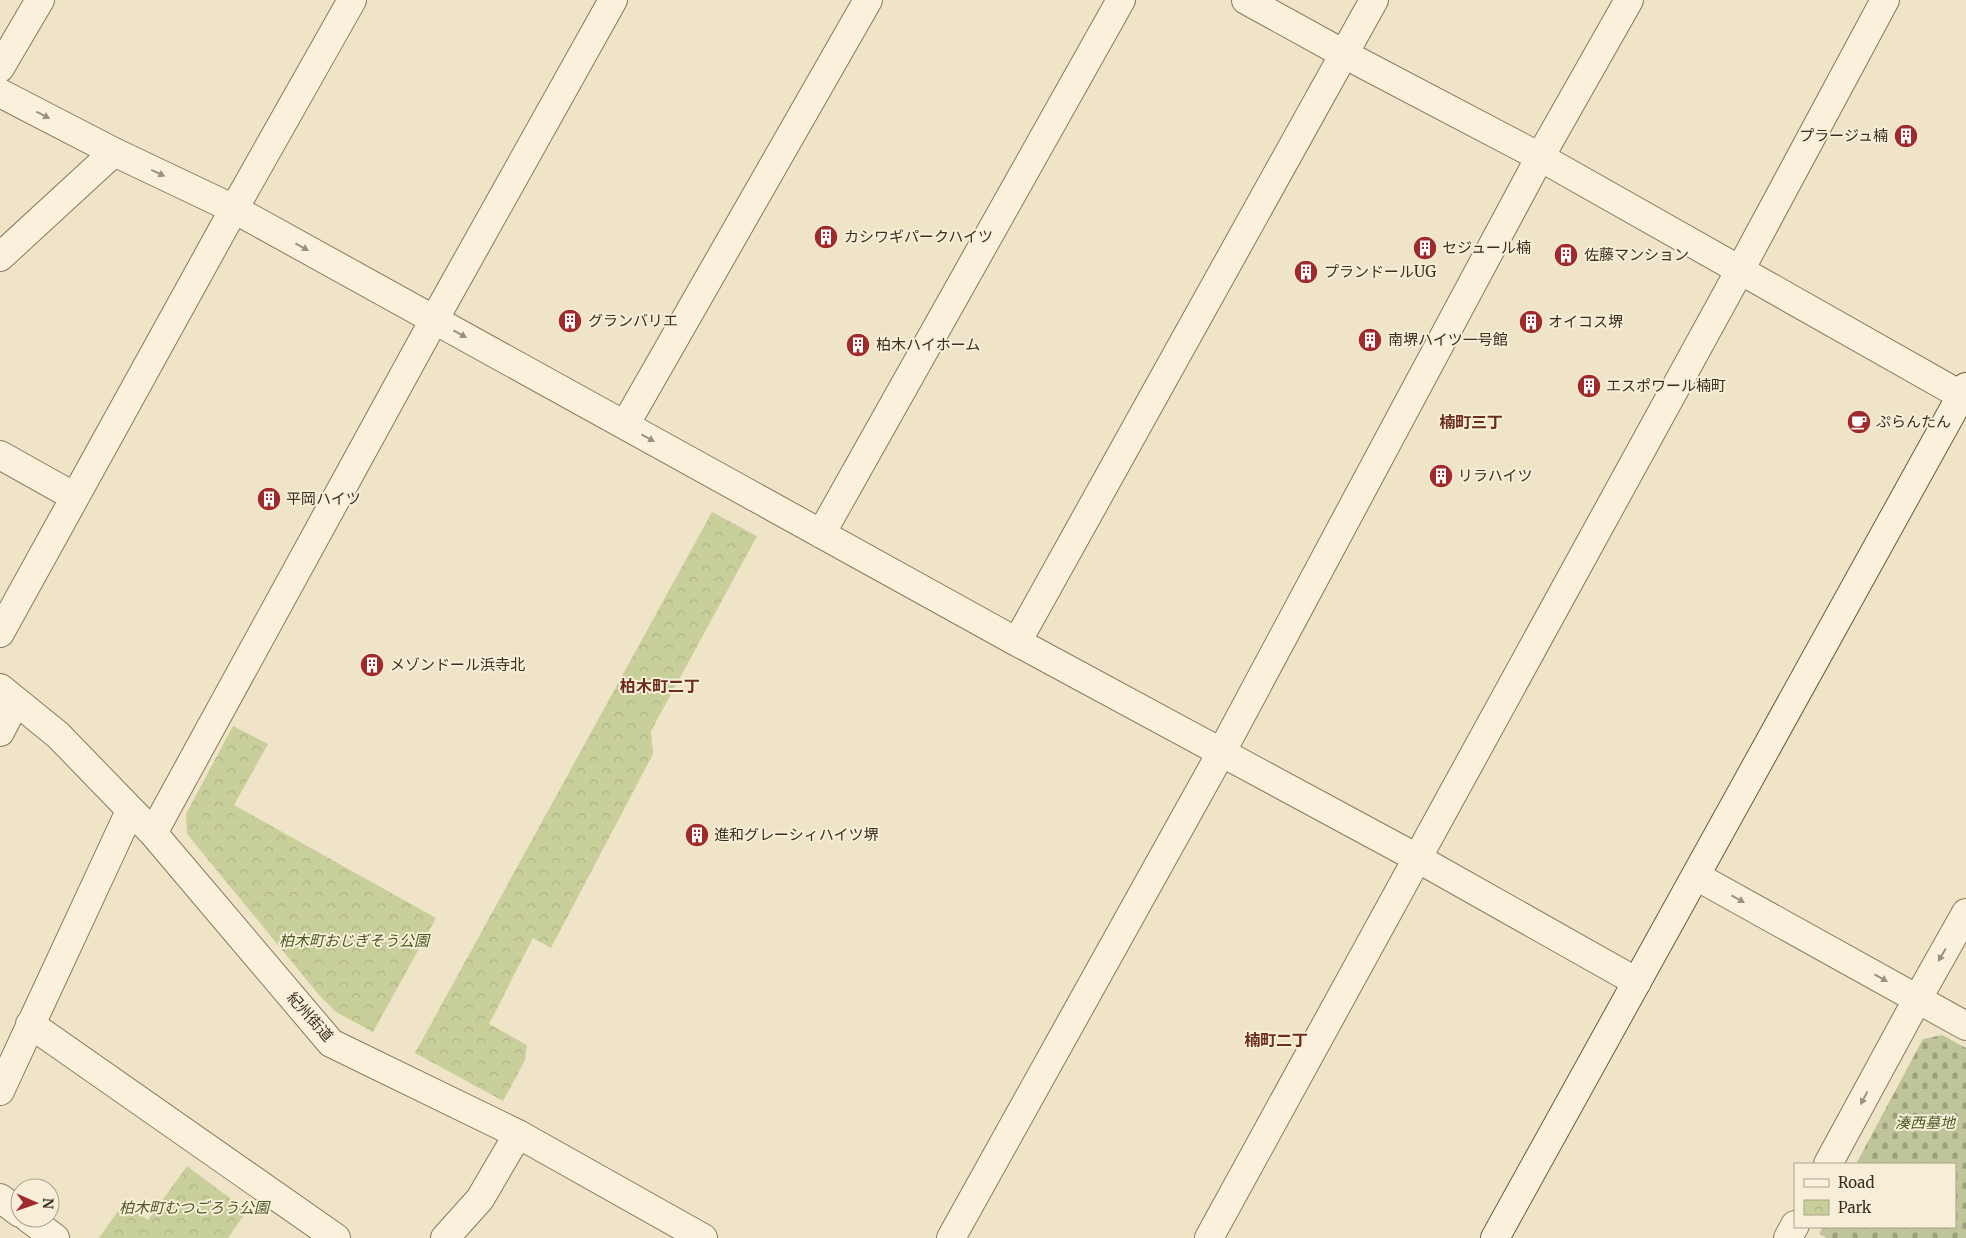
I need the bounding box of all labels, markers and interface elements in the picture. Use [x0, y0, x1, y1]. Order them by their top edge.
one-way arrow [36, 111, 51, 119]
building icon: プラージュ楠 [1893, 123, 1919, 149]
place label: プラージュ楠 [1799, 126, 1888, 145]
one-way arrow [151, 169, 165, 177]
building icon: カシワギパークハイツ [813, 224, 839, 250]
place label: カシワギパークハイツ [844, 227, 993, 246]
building icon: セジュール楠 [1412, 235, 1438, 261]
place label: セジュール楠 [1442, 238, 1531, 257]
one-way arrow [296, 242, 309, 251]
building icon: 佐藤マンション [1553, 242, 1579, 268]
place label: 佐藤マンション [1584, 245, 1689, 264]
building icon: プランドールUG [1293, 259, 1319, 285]
place label: プランドールUG [1324, 262, 1436, 281]
building icon: グランバリエ [557, 308, 583, 334]
building icon: オイコス堺 [1518, 309, 1544, 335]
place label: グランバリエ [588, 311, 678, 330]
place label: オイコス堺 [1548, 312, 1623, 331]
building icon: 南堺ハイツ一号館 [1357, 327, 1383, 353]
one-way arrow [452, 330, 467, 338]
place label: 南堺ハイツ一号館 [1388, 330, 1508, 349]
building icon: 柏木ハイホーム [845, 332, 871, 358]
place label: 柏木ハイホーム [876, 335, 980, 354]
building icon: エスポワール楠町 [1576, 373, 1602, 399]
place label: エスポワール楠町 [1606, 376, 1726, 395]
cafe icon: ぷらんたん [1846, 409, 1872, 435]
district label: 楠町三丁 [1439, 412, 1503, 432]
place label: ぷらんたん [1876, 412, 1951, 431]
one-way arrow [641, 434, 655, 442]
building icon: リラハイツ [1428, 463, 1454, 489]
place label: リラハイツ [1458, 466, 1533, 485]
building icon: 平岡ハイツ [256, 486, 282, 512]
place label: 平岡ハイツ [286, 489, 361, 508]
building icon: メゾンドール浜寺北 [359, 652, 385, 678]
place label: メゾンドール浜寺北 [390, 655, 525, 674]
district label: 柏木町二丁 [620, 676, 700, 696]
building icon: 進和グレーシィハイツ堺 [684, 822, 710, 848]
place label: 進和グレーシィハイツ堺 [714, 825, 878, 844]
one-way arrow [1731, 895, 1746, 903]
park label: 柏木町おじぎそう公園 [279, 931, 431, 950]
one-way arrow [1937, 949, 1946, 962]
one-way arrow [1874, 973, 1887, 982]
street label: 紀州街道 [283, 988, 338, 1045]
district label: 楠町二丁 [1244, 1030, 1308, 1050]
one-way arrow [1859, 1091, 1868, 1105]
park label: 湊西墓地 [1895, 1113, 1957, 1132]
legend [1794, 1163, 1956, 1228]
text: Road [1838, 1173, 1874, 1192]
north arrow [10, 1178, 60, 1228]
text: N [39, 1198, 57, 1209]
park label: 柏木町むつごろう公園 [119, 1198, 271, 1217]
text: Park [1838, 1198, 1872, 1217]

